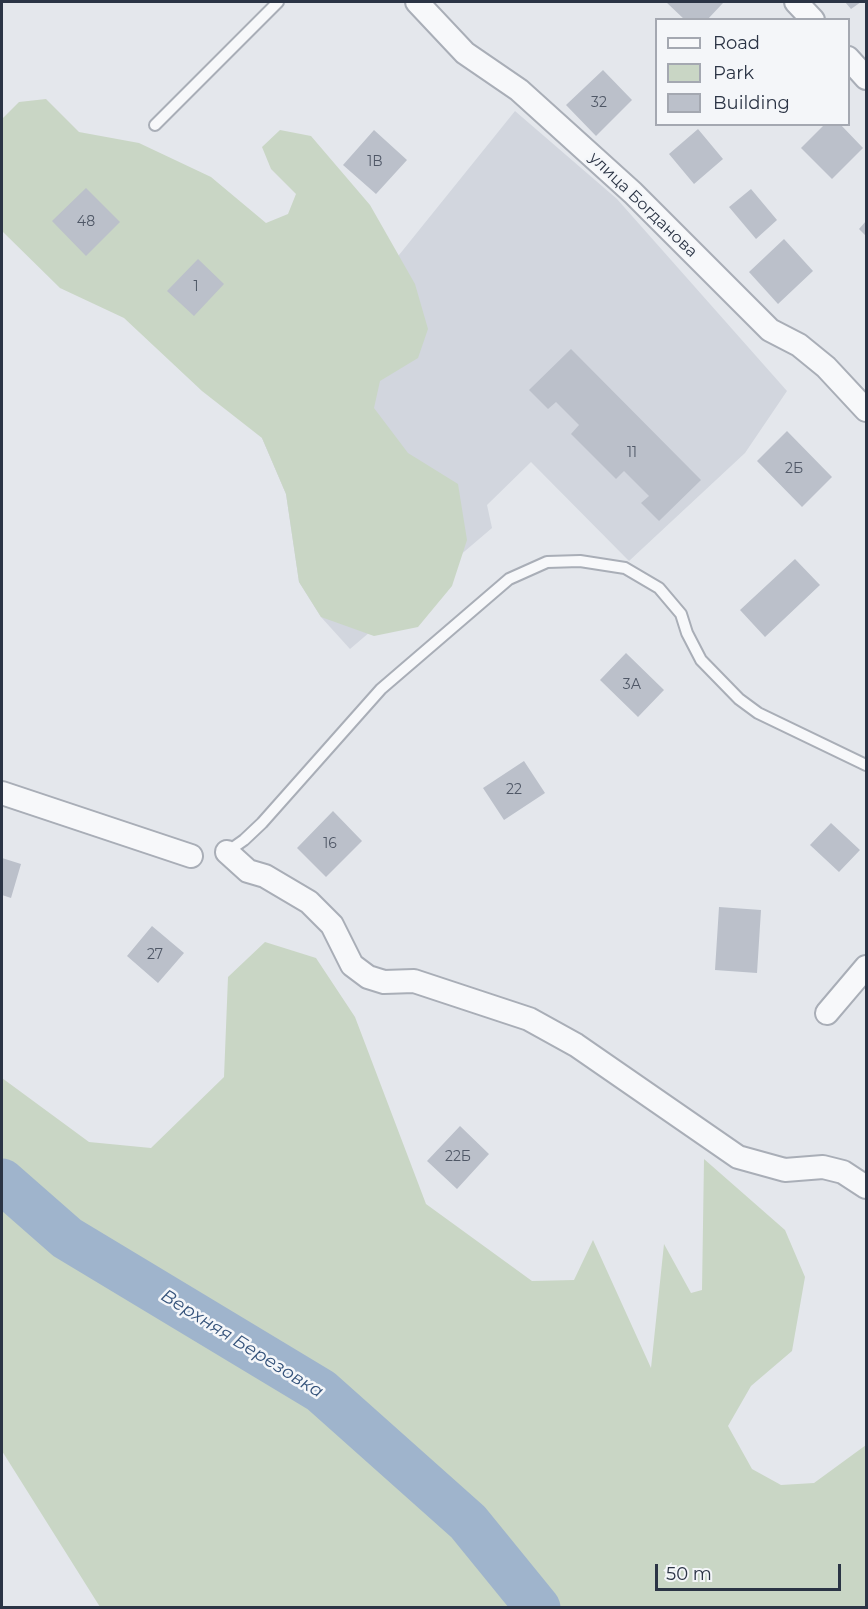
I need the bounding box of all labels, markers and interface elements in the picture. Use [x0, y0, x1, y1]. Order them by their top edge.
legend [655, 18, 850, 126]
text: Road [713, 32, 760, 54]
text: Park [713, 62, 754, 84]
text: Building [713, 92, 790, 114]
house number: 32 [591, 95, 607, 111]
street label: улица Богданова [585, 148, 701, 262]
house number: 1В [367, 154, 383, 170]
house number: 48 [77, 214, 95, 230]
house number: 1 [193, 279, 199, 295]
house number: 11 [627, 445, 637, 461]
house number: 2Б [785, 461, 803, 477]
house number: 3А [623, 677, 641, 693]
house number: 22 [506, 782, 522, 798]
house number: 16 [323, 836, 337, 852]
house number: 27 [147, 947, 163, 963]
house number: 22Б [445, 1149, 471, 1165]
water label: Верхняя Березовка [157, 1285, 327, 1403]
scale bar [658, 1552, 844, 1590]
text: 50 m [666, 1563, 712, 1585]

